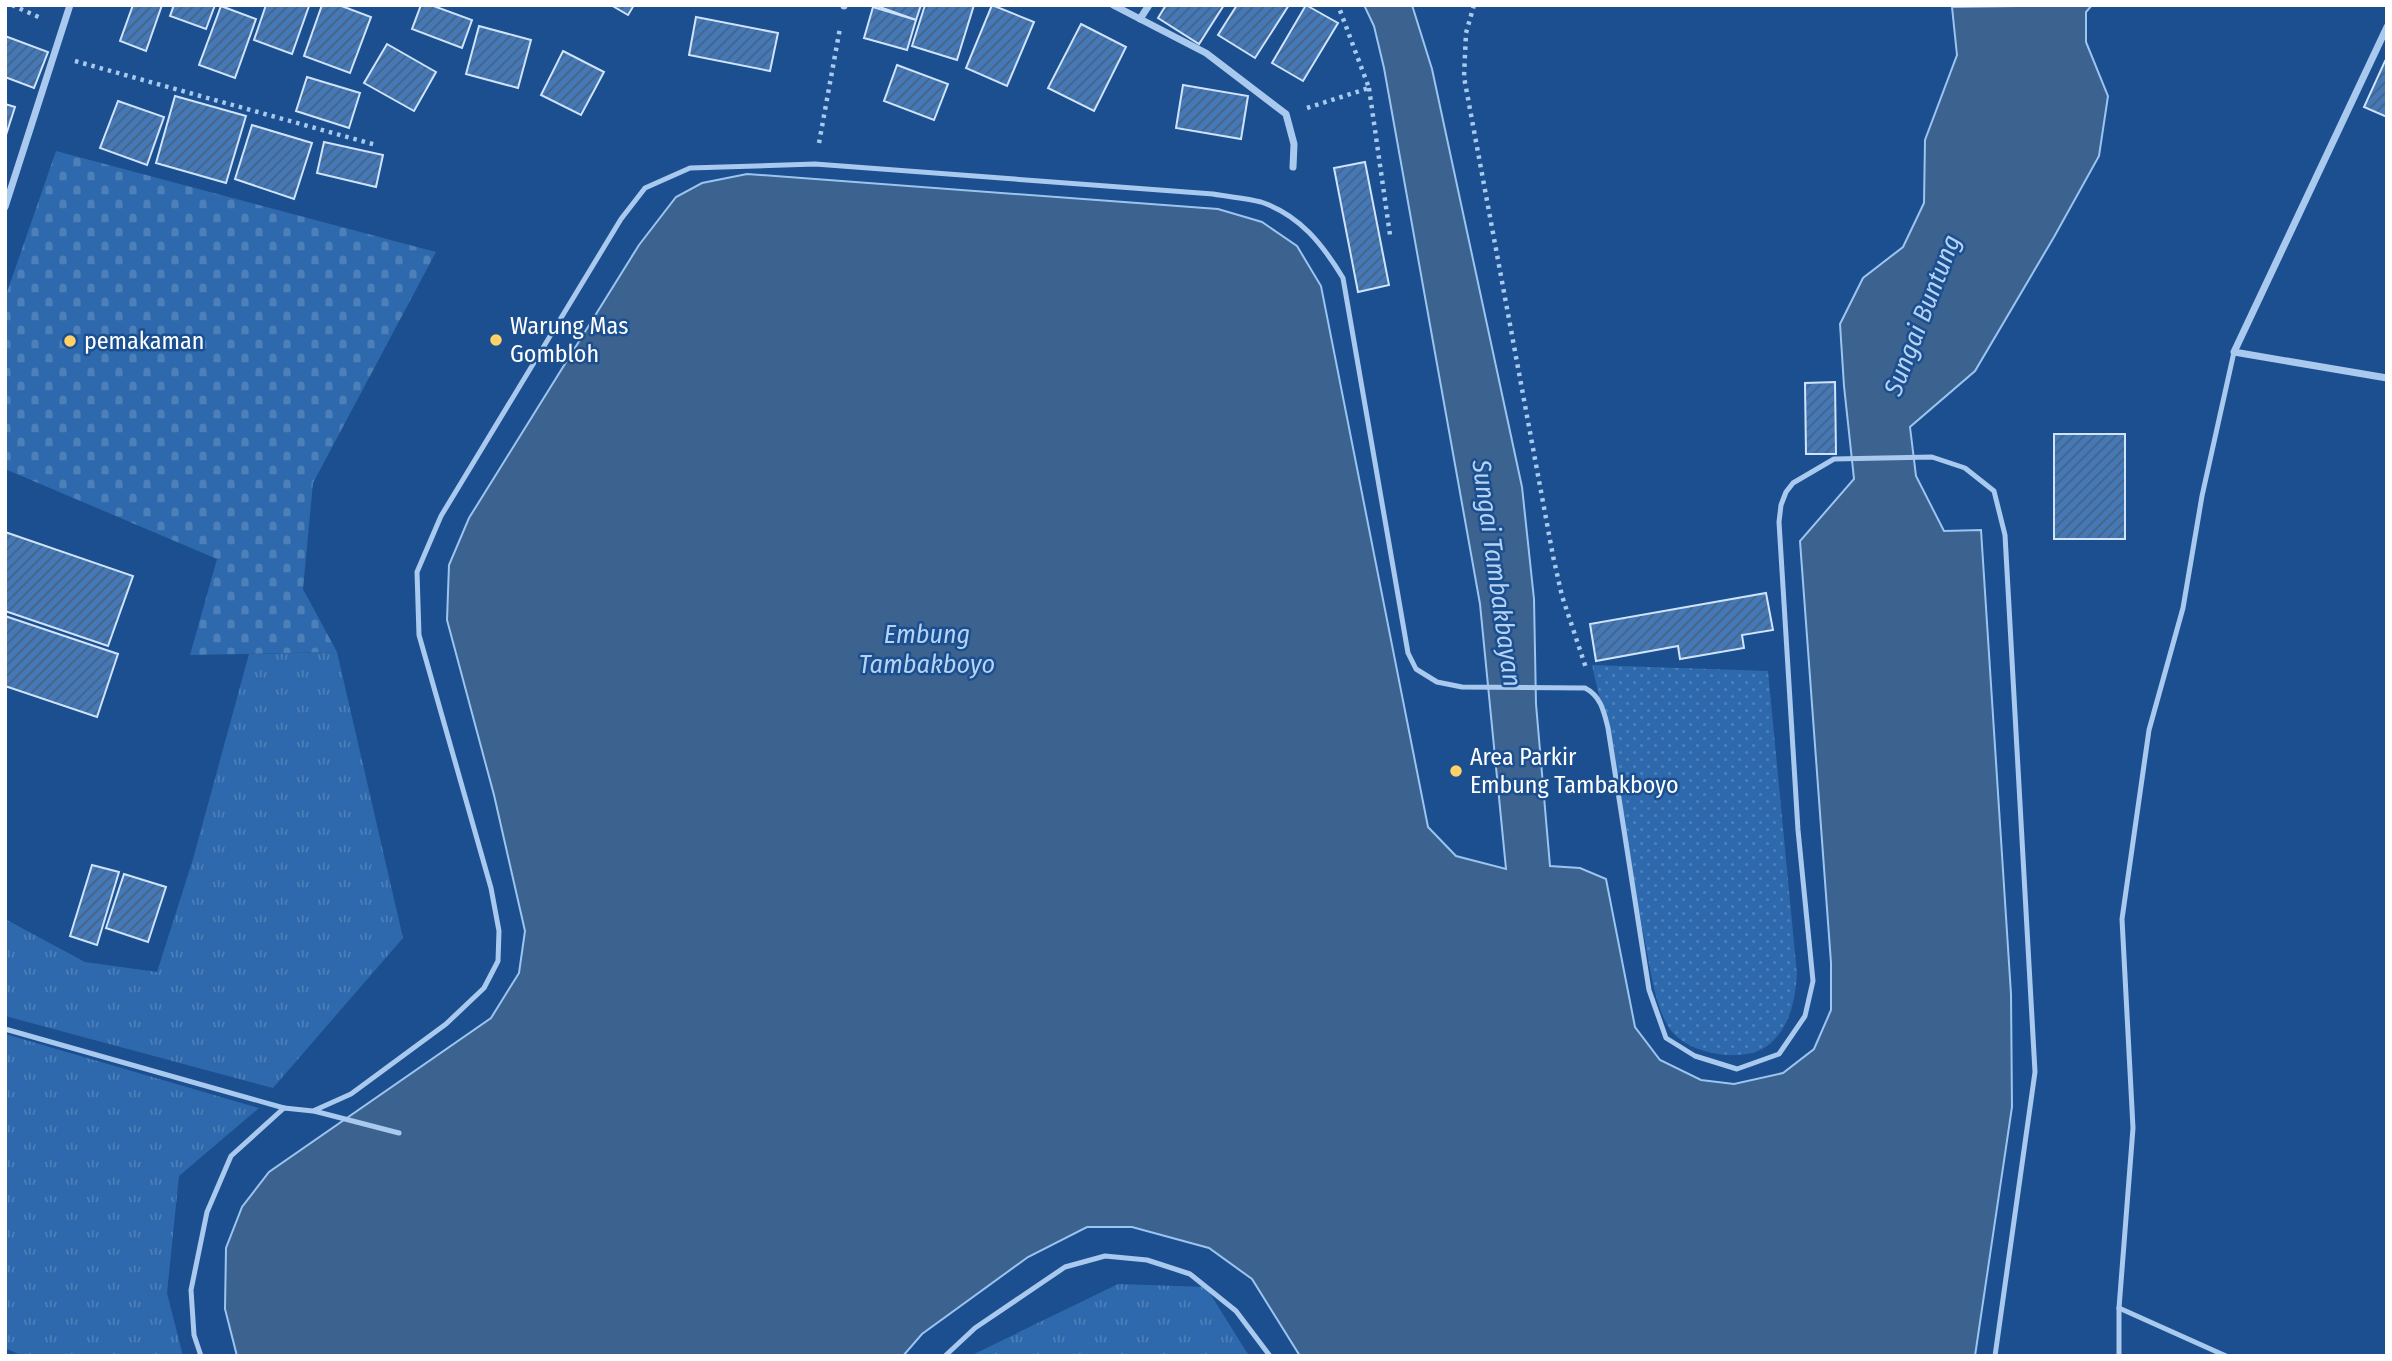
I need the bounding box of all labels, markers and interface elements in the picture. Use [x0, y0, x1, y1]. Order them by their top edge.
water label: Sungai Buntung [1877, 230, 1967, 401]
place label: Warung Mas Gombloh [510, 312, 628, 368]
place label: pemakaman [84, 327, 204, 355]
marker: Warung Mas Gombloh [488, 332, 504, 348]
marker: pemakaman [62, 333, 78, 349]
water label: Sungai Tambakbayan [1465, 457, 1528, 689]
water label: Embung Tambakboyo [859, 619, 995, 680]
place label: Area Parkir Embung Tambakboyo [1470, 743, 1679, 799]
marker: Area Parkir Embung Tambakboyo [1448, 763, 1464, 779]

